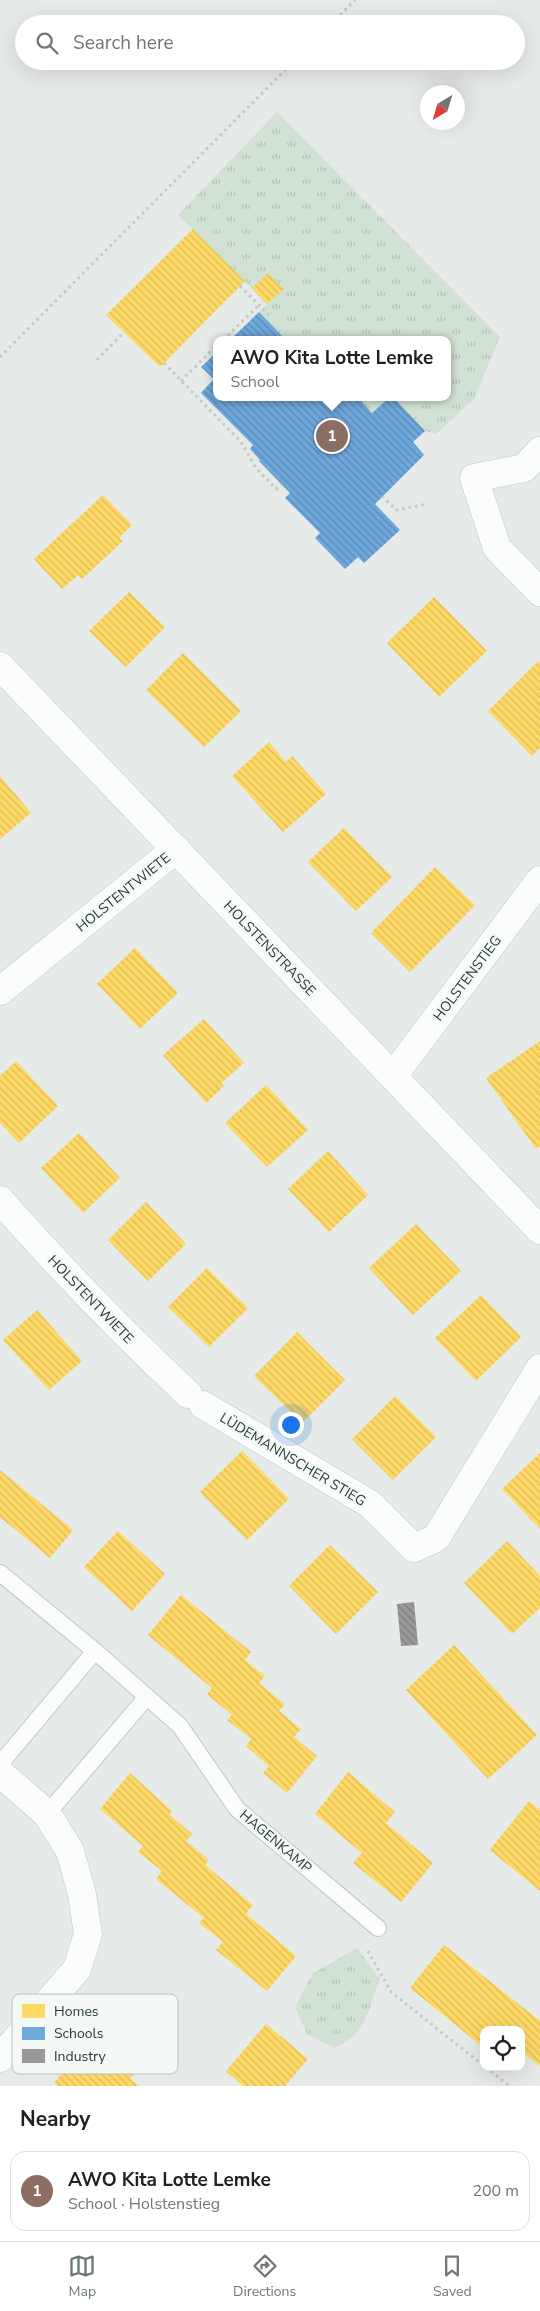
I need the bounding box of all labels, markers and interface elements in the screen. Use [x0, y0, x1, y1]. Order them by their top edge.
search box [15, 15, 525, 70]
icon: search [33, 29, 61, 57]
text: Search here [73, 30, 174, 56]
north arrow [420, 85, 465, 130]
popup [213, 336, 451, 401]
text: AWO Kita Lotte Lemke [231, 345, 433, 371]
text: School [231, 371, 279, 393]
pin: 1 [316, 417, 348, 455]
street label: HOLSTENTWIETE [72, 848, 174, 936]
street label: HOLSTENSTRASSE [219, 897, 320, 1000]
street label: HOLSTENSTIEG [429, 932, 506, 1025]
street label: HOLSTENTWIETE [43, 1251, 138, 1348]
street label: LÜDEMANNSCHER STIEG [216, 1408, 369, 1511]
your location [278, 1412, 304, 1438]
street label: HAGENKAMP [236, 1806, 316, 1877]
legend [12, 1994, 178, 2074]
text: Homes [54, 2002, 99, 2021]
text: Schools [54, 2024, 104, 2043]
map controls [480, 2026, 525, 2071]
button: locate [480, 2026, 525, 2071]
text: Industry [54, 2047, 107, 2066]
text: Nearby [20, 2105, 90, 2133]
text: AWO Kita Lotte Lemke [68, 2167, 271, 2193]
text: 1 [32, 2180, 42, 2202]
text: 200 m [472, 2180, 519, 2202]
text: School · Holstenstieg [68, 2193, 220, 2215]
tab: Map [68, 2252, 96, 2301]
tab: Directions [233, 2252, 296, 2301]
tab: Saved [433, 2252, 472, 2301]

